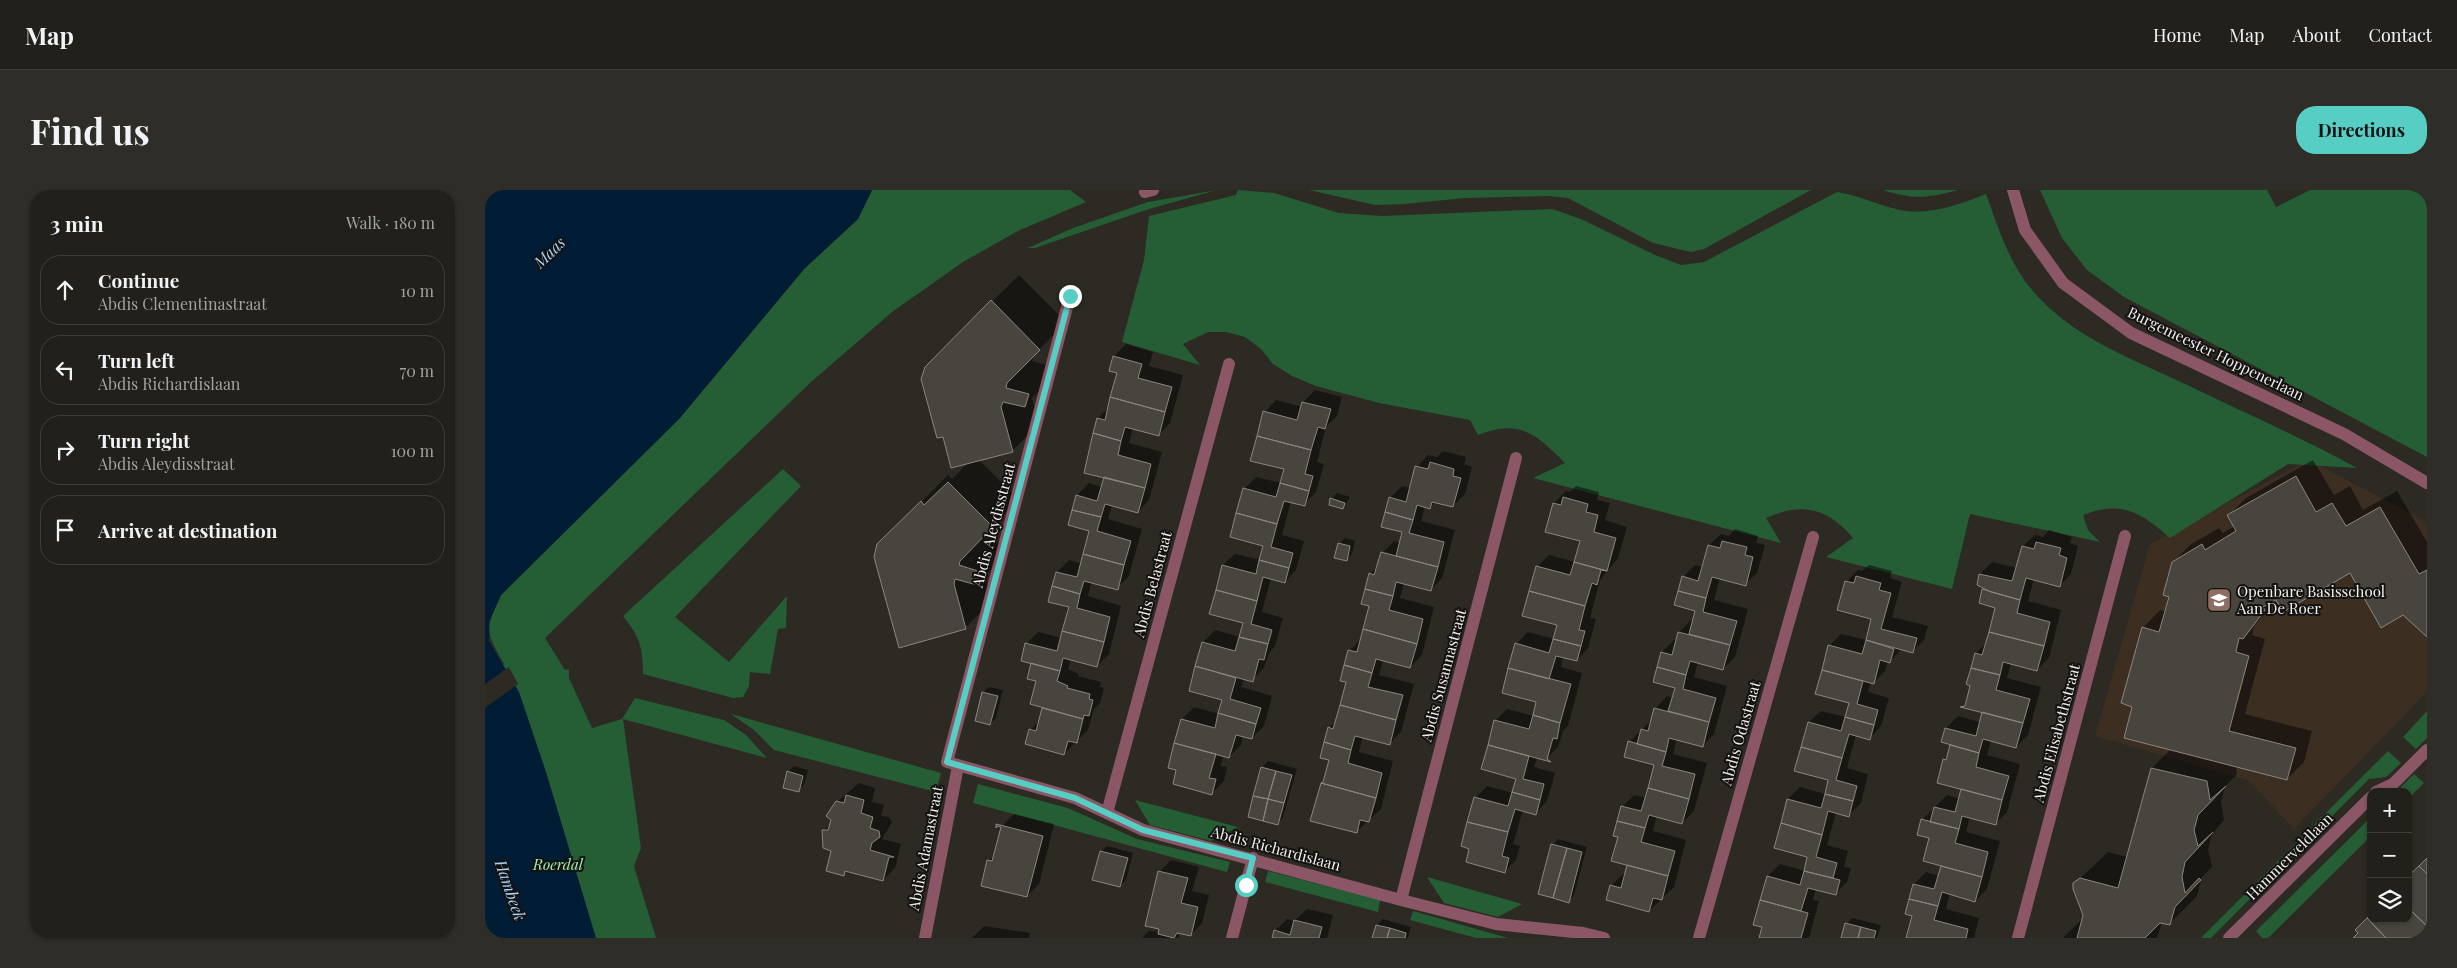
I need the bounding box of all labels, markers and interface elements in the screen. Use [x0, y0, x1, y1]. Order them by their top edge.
text: Map [25, 19, 74, 51]
text: Home [2153, 23, 2201, 47]
text: Map [2229, 23, 2264, 47]
text: About [2292, 23, 2341, 47]
text: Contact [2369, 23, 2432, 47]
button: Directions [2296, 106, 2427, 154]
text: Find us [30, 107, 150, 154]
text: 3 min [50, 209, 104, 237]
text: Walk · 180 m [346, 212, 435, 233]
water label: Maas [528, 232, 569, 273]
text: Continue [98, 267, 179, 293]
icon: ahead [51, 276, 79, 304]
text: 10 m [400, 280, 434, 301]
route end [1059, 285, 1082, 308]
text: Abdis Clementinastraat [98, 293, 267, 314]
street label: Burgemeester Hoppenerlaan [2125, 302, 2307, 404]
text: Turn left [98, 347, 175, 373]
icon: left [51, 356, 79, 384]
text: 70 m [400, 360, 434, 381]
text: Abdis Richardislaan [98, 373, 240, 394]
text: Turn right [98, 427, 190, 453]
icon: right [51, 436, 79, 464]
text: 100 m [391, 440, 434, 461]
text: Abdis Aleydisstraat [98, 453, 235, 474]
street label: Abdis Aleydisstraat [966, 460, 1019, 590]
icon: arrive [51, 516, 79, 544]
text: Arrive at destination [98, 517, 278, 543]
street label: Abdis Belastraat [1128, 528, 1176, 640]
place label: Openbare Basisschool Aan De Roer [2236, 581, 2385, 618]
school or university icon: Openbare Basisschool Aan De Roer [2206, 587, 2232, 613]
street label: Abdis Susannastraat [1415, 606, 1471, 745]
street label: Abdis Elisabethstraat [2028, 661, 2084, 805]
street label: Abdis Odastraat [1715, 678, 1765, 788]
street label: Abdis Adamastraat [903, 783, 947, 913]
map controls [2367, 788, 2412, 923]
button: + [2367, 788, 2412, 833]
street label: Hammerveldlaan [2241, 808, 2337, 904]
street label: Abdis Richardislaan [1208, 821, 1343, 875]
button: − [2367, 833, 2412, 878]
park label: Roerdal [532, 854, 584, 874]
water label: Hambeek [490, 856, 531, 923]
route start [1235, 874, 1258, 897]
button: layers [2367, 878, 2412, 923]

